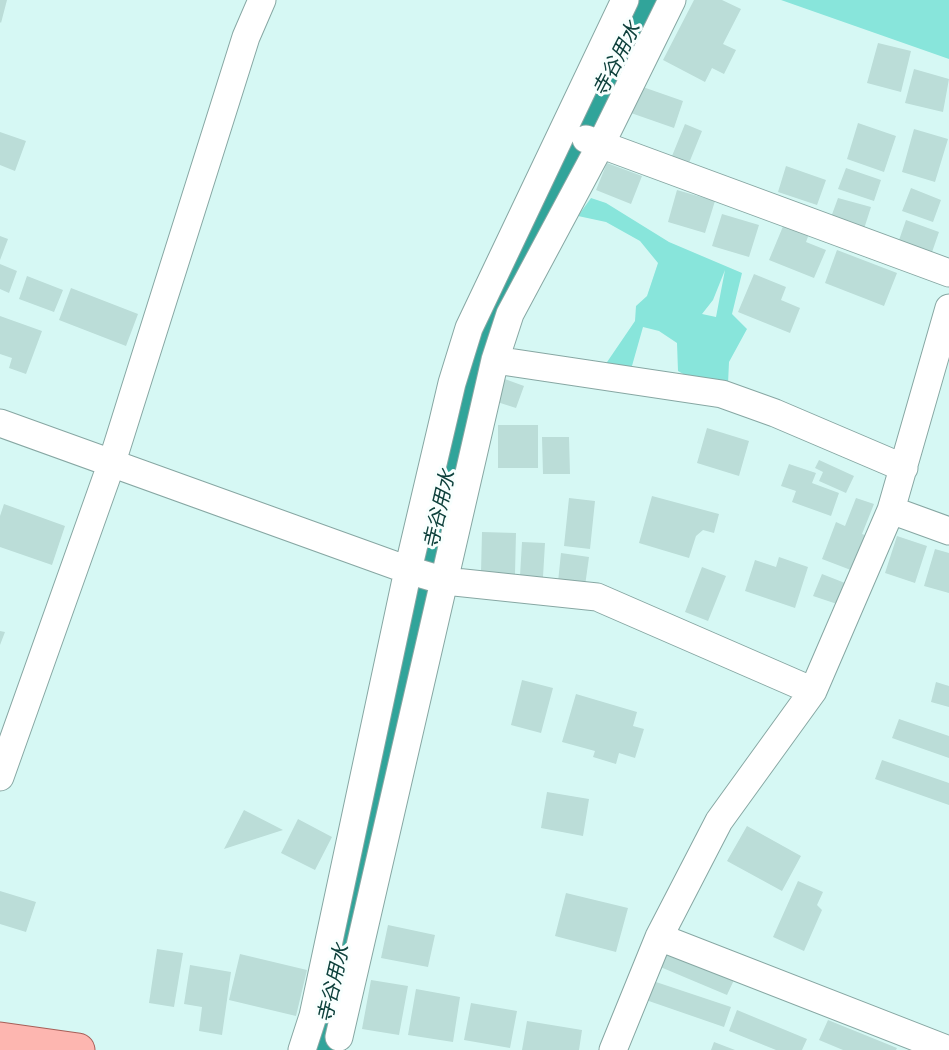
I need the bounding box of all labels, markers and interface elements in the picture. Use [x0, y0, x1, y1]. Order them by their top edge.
water label: 寺谷用水 [589, 19, 647, 101]
water label: 寺谷用水 [420, 468, 462, 552]
water label: 寺谷用水 [314, 942, 356, 1026]

